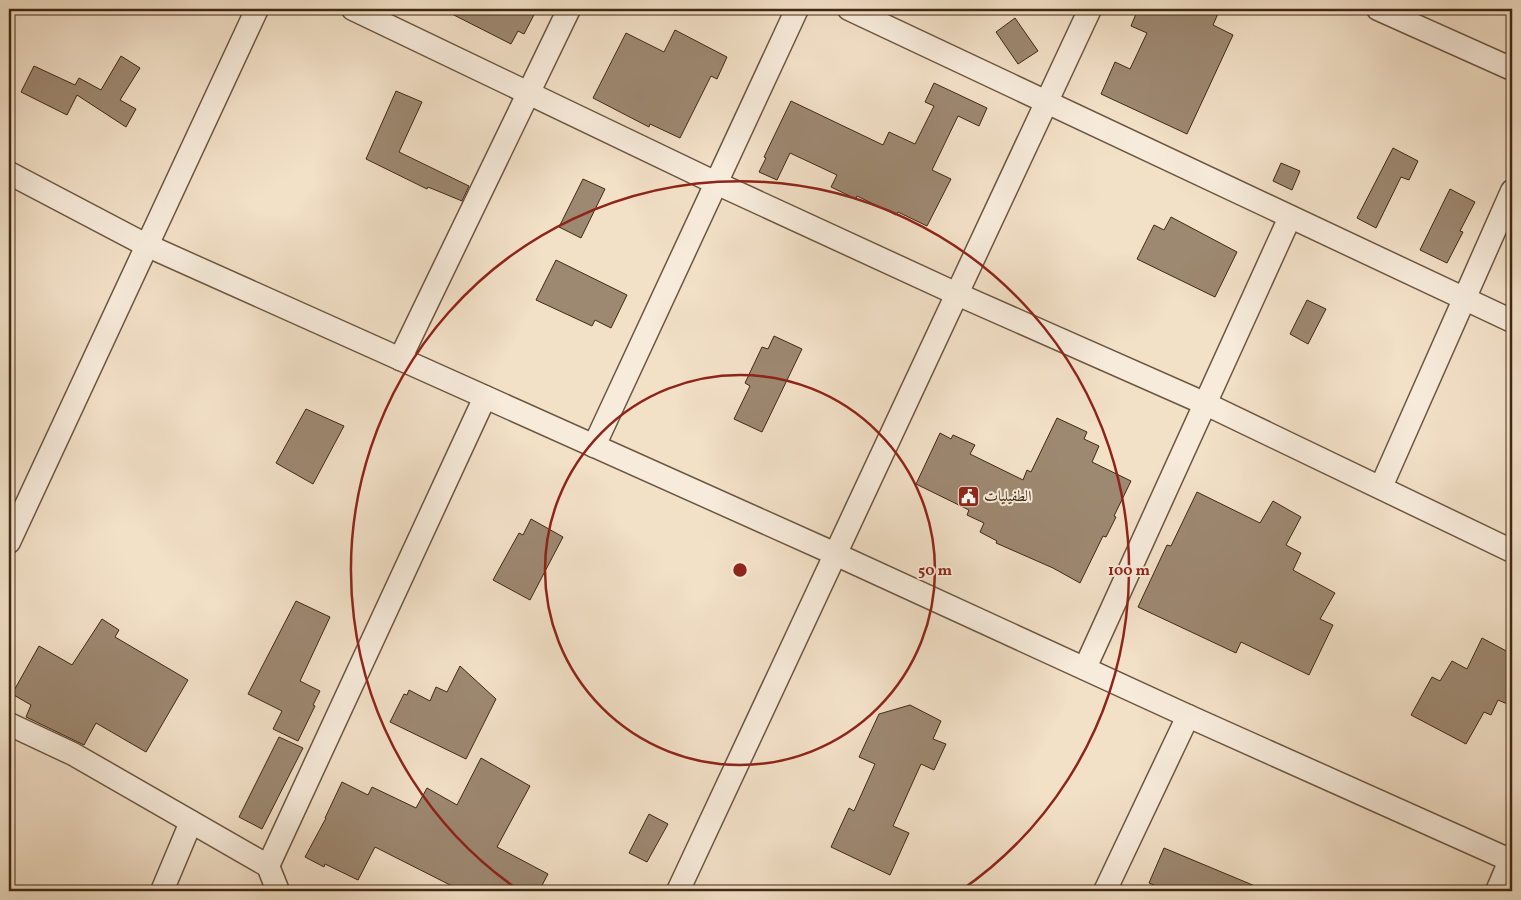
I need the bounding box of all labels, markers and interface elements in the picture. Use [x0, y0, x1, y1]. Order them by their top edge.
public building icon: الطفيليات [956, 485, 980, 509]
place label: الطفيليات [984, 487, 1031, 508]
centre of rings [731, 561, 749, 579]
text: 50 m [918, 561, 952, 582]
text: 100 m [1108, 561, 1151, 582]

